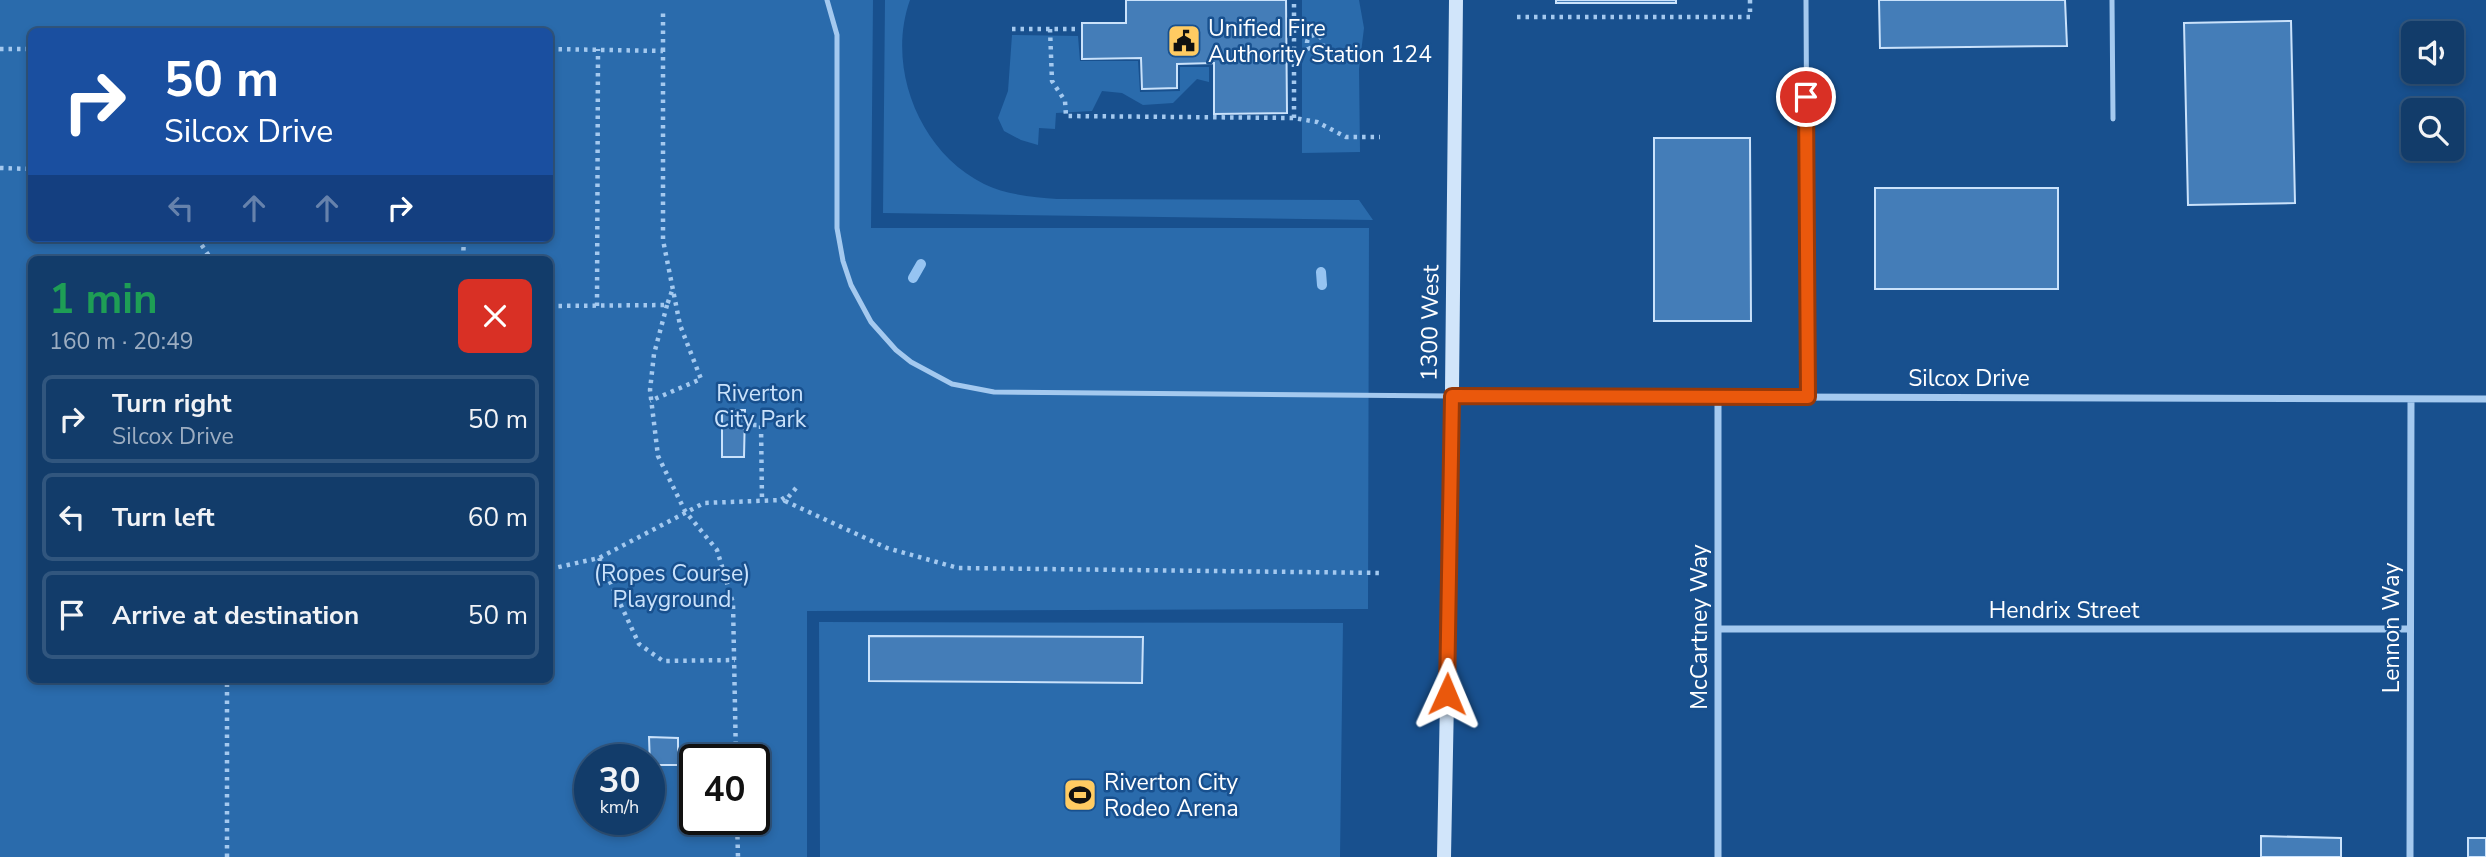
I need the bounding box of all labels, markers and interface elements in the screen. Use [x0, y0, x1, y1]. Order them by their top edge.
place label: Unified Fire Authority Station 124 [1208, 13, 1432, 70]
map controls [2401, 21, 2464, 161]
button: sound [2401, 21, 2464, 84]
public building icon: Unified Fire Authority Station 124 [1165, 22, 1203, 60]
text: 50 m [164, 46, 279, 113]
icon: right [49, 56, 140, 147]
pin [1776, 67, 1836, 127]
icon: arrive [1787, 78, 1825, 116]
button: search [2401, 98, 2464, 161]
text: Silcox Drive [164, 110, 333, 153]
icon: left [162, 189, 200, 227]
icon: ahead [235, 189, 273, 227]
icon: ahead [308, 189, 346, 227]
icon: right [381, 189, 419, 227]
street label: 1300 West [1413, 264, 1447, 381]
text: 1 min [49, 271, 158, 328]
button: close [458, 279, 532, 353]
text: 160 m · 20:49 [49, 326, 194, 357]
street label: Silcox Drive [1908, 363, 2030, 394]
park label: Riverton City Park [714, 378, 807, 435]
text: Turn right [112, 386, 231, 421]
icon: right [53, 400, 91, 438]
text: 50 m [468, 402, 528, 437]
text: Silcox Drive [112, 421, 234, 452]
icon: left [53, 498, 91, 536]
text: Turn left [112, 500, 215, 535]
text: 60 m [468, 500, 528, 535]
street label: McCartney Way [1684, 544, 1715, 710]
park label: (Ropes Course) Playground [594, 558, 750, 615]
street label: Lennon Way [2376, 563, 2407, 693]
street label: Hendrix Street [1989, 595, 2140, 626]
icon: arrive [53, 596, 91, 634]
text: Arrive at destination [112, 598, 359, 633]
text: 50 m [468, 598, 528, 633]
position arrow [1410, 657, 1484, 731]
speed limit sign: 40 [679, 744, 770, 835]
text: 30 [598, 757, 641, 804]
place label: Riverton City Rodeo Arena [1104, 767, 1239, 824]
sports icon: Riverton City Rodeo Arena [1061, 776, 1099, 814]
text: km/h [600, 795, 639, 819]

